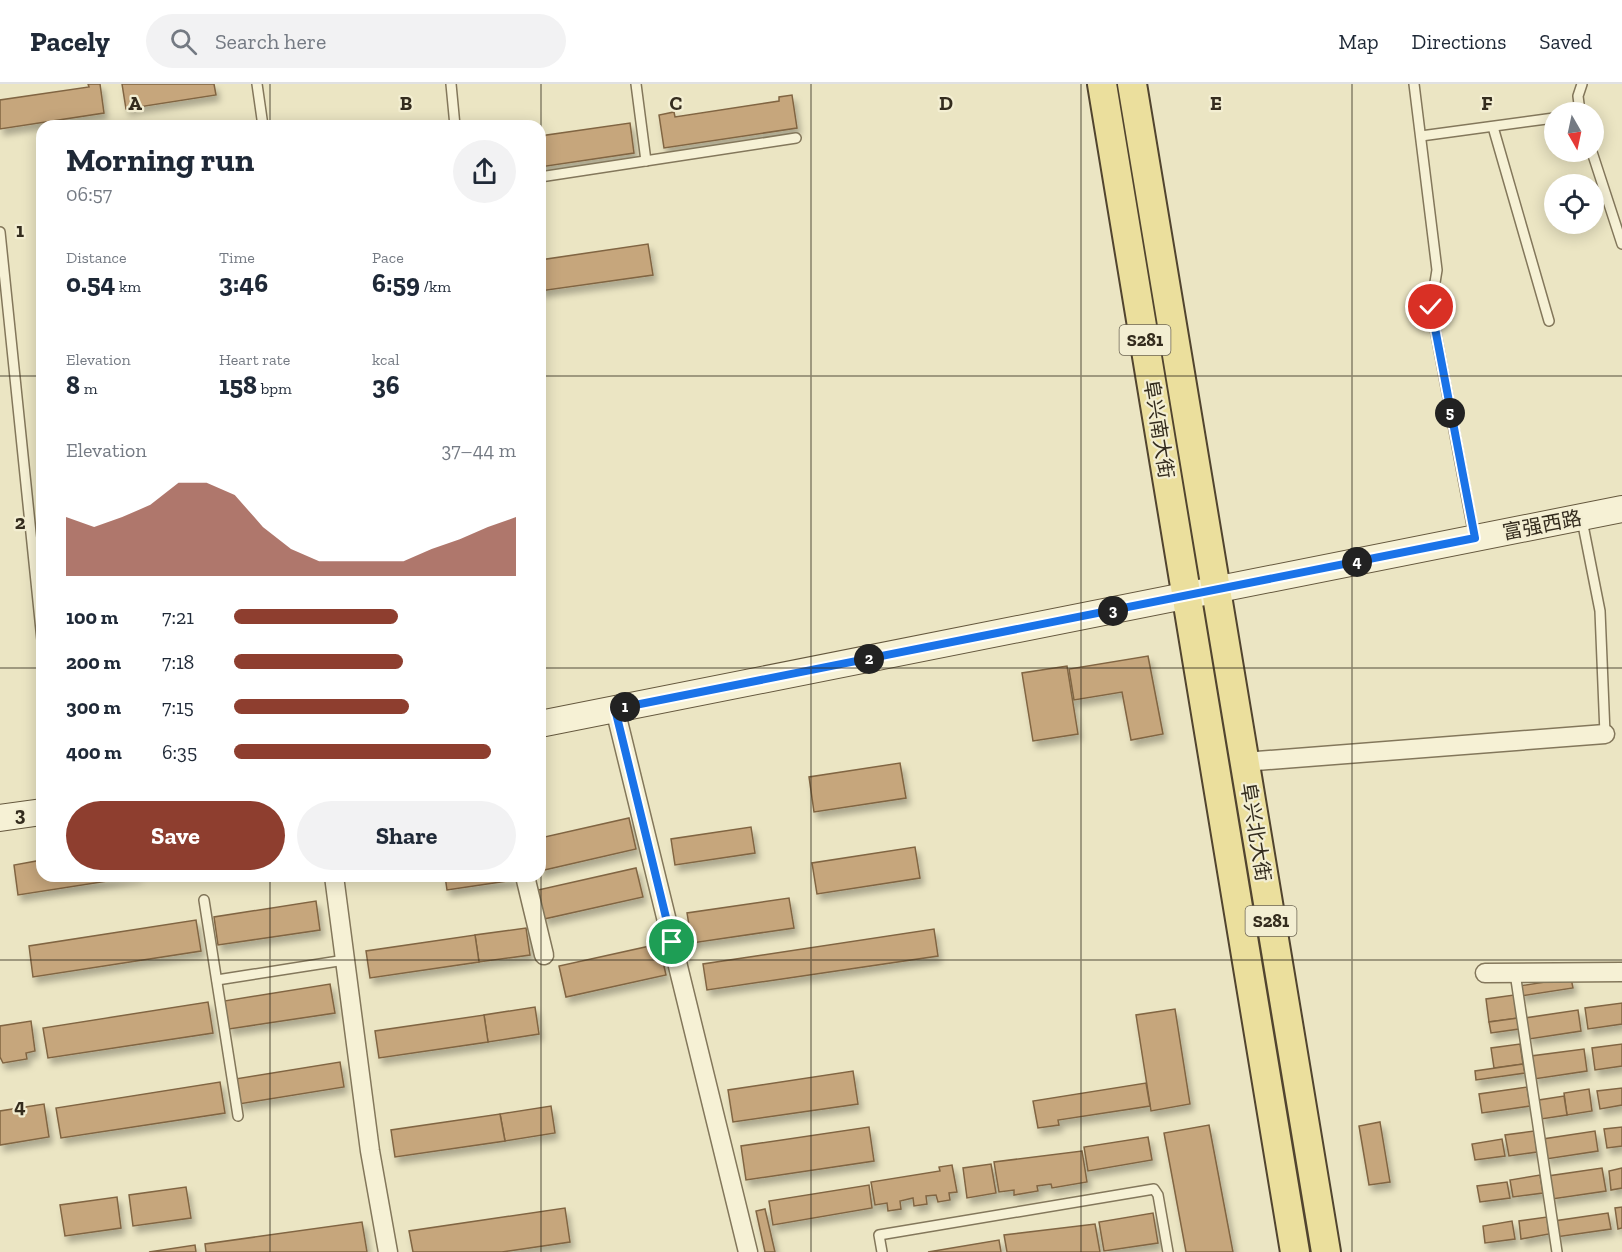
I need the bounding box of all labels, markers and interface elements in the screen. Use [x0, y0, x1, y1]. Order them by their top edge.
search box [146, 14, 566, 68]
text: Pacely [30, 25, 110, 58]
icon: search [167, 25, 200, 58]
text: Search here [215, 28, 326, 55]
text: Map [1339, 29, 1379, 54]
text: Directions [1412, 29, 1506, 54]
text: Saved [1539, 29, 1592, 54]
text: A [128, 91, 142, 115]
text: B [400, 91, 412, 115]
text: C [670, 91, 683, 115]
text: D [939, 91, 953, 115]
text: E [1210, 91, 1222, 115]
text: F [1481, 91, 1493, 115]
north arrow [1544, 102, 1604, 162]
map controls [1544, 102, 1604, 234]
text: Morning run [66, 140, 254, 179]
button: share [453, 140, 516, 203]
button: locate [1544, 174, 1604, 234]
text: 06:57 [66, 182, 112, 206]
text: 1 [16, 218, 24, 242]
text: Distance [66, 248, 127, 267]
text: Time [219, 248, 255, 267]
text: Pace [372, 248, 404, 267]
text: 0.54 [66, 267, 115, 299]
text: 3:46 [219, 267, 268, 299]
text: 6:59 [372, 267, 420, 299]
text: km [115, 277, 141, 296]
text: /km [420, 277, 451, 296]
pin [1405, 281, 1456, 332]
icon: check [1414, 290, 1447, 323]
road number: S281 [1120, 325, 1170, 355]
text: Elevation [66, 350, 131, 369]
text: Heart rate [219, 350, 290, 369]
text: kcal [372, 350, 399, 369]
text: 8 [66, 369, 80, 401]
text: 158 [219, 369, 257, 401]
text: 36 [372, 369, 400, 401]
street label: 阜兴南大街 [1139, 378, 1179, 480]
text: m [80, 379, 97, 398]
text: bpm [257, 379, 292, 398]
pin: 5 [1435, 398, 1465, 428]
text: 5 [1446, 403, 1454, 422]
text: Elevation [66, 438, 147, 462]
text: 37–44 m [441, 438, 516, 462]
street label: 富强西路 [1500, 506, 1584, 544]
text: 2 [15, 510, 26, 534]
pin: 4 [1342, 547, 1372, 577]
text: 4 [1352, 552, 1362, 571]
pin: 3 [1098, 596, 1128, 626]
text: 3 [1109, 601, 1117, 620]
text: 100 m [66, 605, 118, 629]
text: 7:21 [162, 605, 194, 629]
pin: 2 [854, 644, 884, 674]
text: 2 [865, 649, 873, 668]
text: 200 m [66, 650, 121, 674]
text: 7:18 [162, 650, 194, 674]
pin: 1 [610, 692, 640, 722]
text: 300 m [66, 695, 121, 719]
text: 7:15 [162, 695, 194, 719]
text: 1 [622, 697, 628, 716]
text: 400 m [66, 740, 122, 764]
text: 6:35 [162, 740, 197, 764]
street label: 阜兴北大街 [1236, 781, 1276, 883]
button: Save [66, 801, 285, 870]
button: Share [297, 801, 516, 870]
text: 3 [15, 802, 26, 826]
road number: S281 [1246, 906, 1296, 936]
pin [646, 916, 697, 967]
icon: arrive [655, 925, 688, 958]
text: 4 [14, 1094, 26, 1118]

